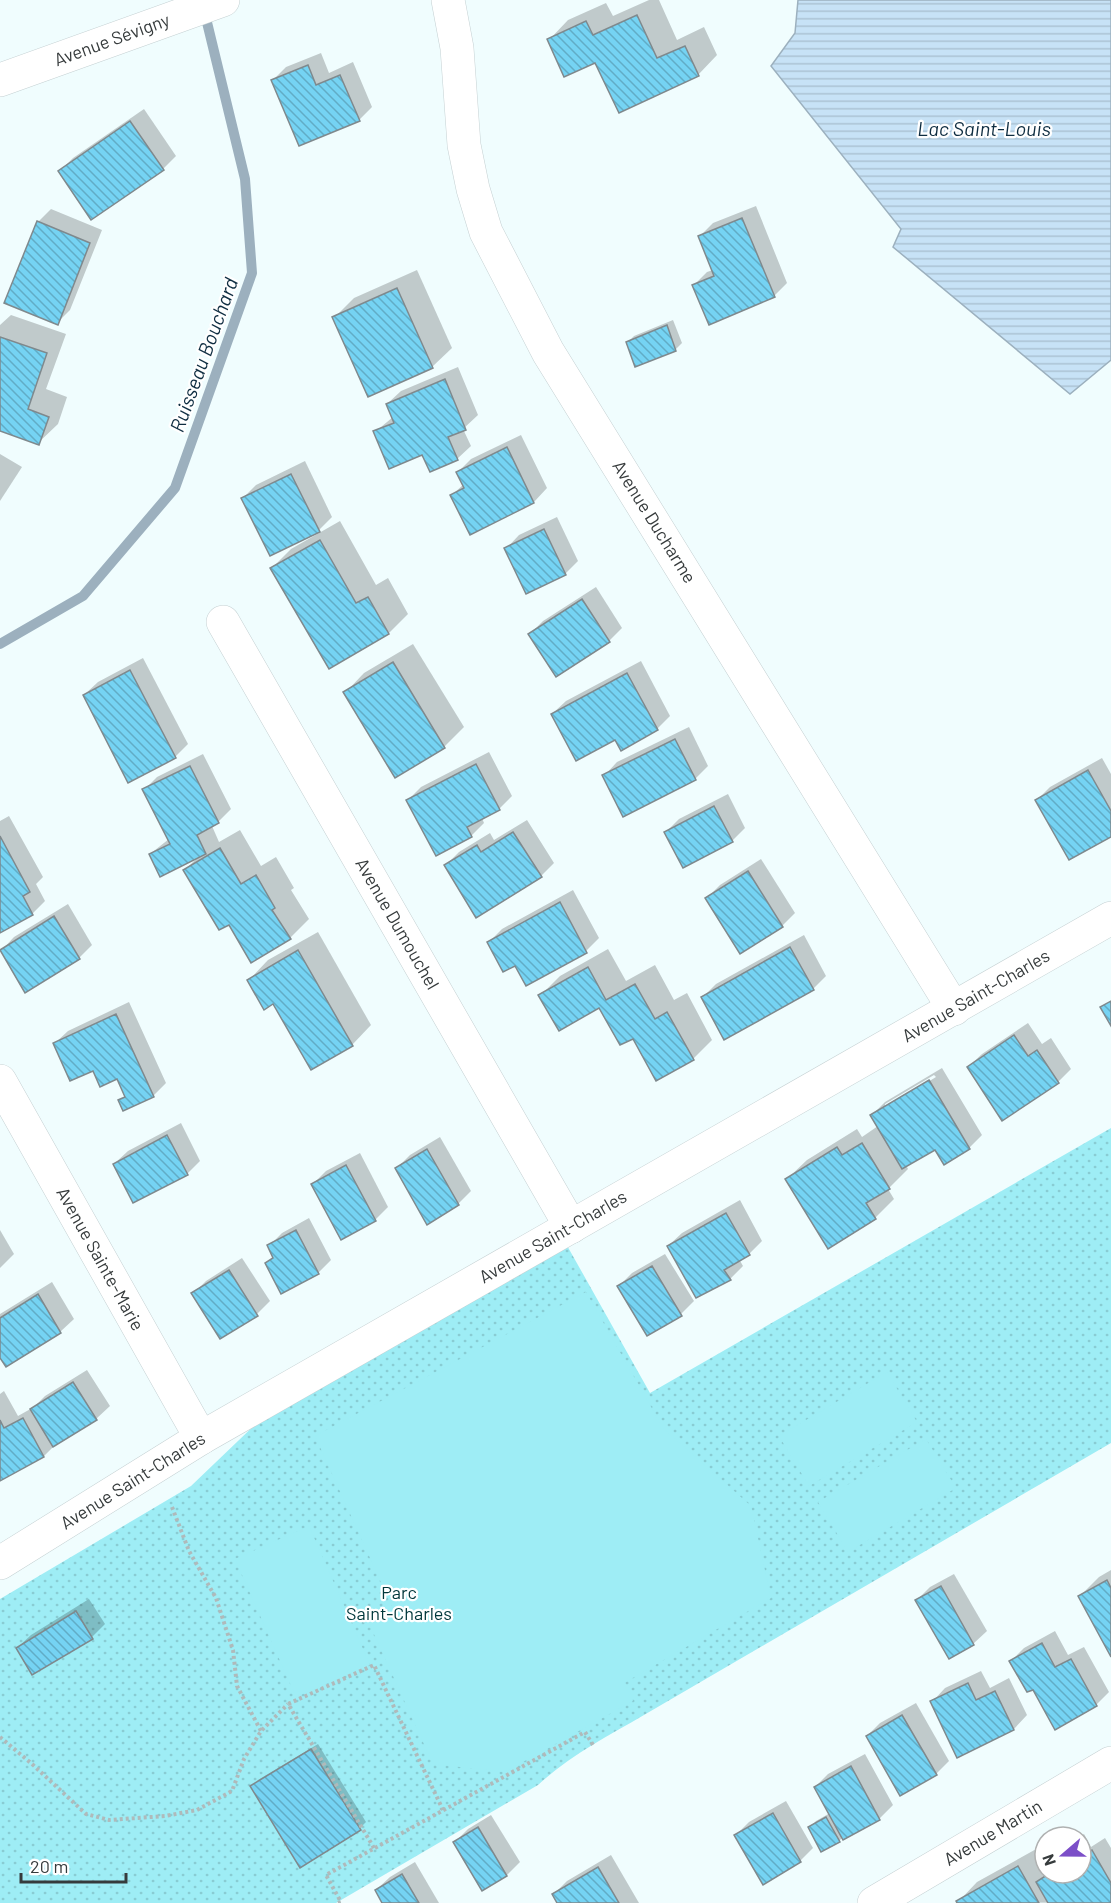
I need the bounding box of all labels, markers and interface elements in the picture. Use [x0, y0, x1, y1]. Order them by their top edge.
street label: Avenue Sévigny [51, 8, 172, 70]
water label: Lac Saint-Louis [917, 116, 1051, 140]
water label: Ruisseau Bouchard [164, 274, 242, 435]
street label: Avenue Ducharme [608, 456, 701, 587]
street label: Avenue Dumouchel [351, 854, 444, 993]
street label: Avenue Saint-Charles [898, 944, 1053, 1046]
street label: Avenue Sainte-Marie [52, 1183, 149, 1334]
street label: Avenue Saint-Charles [475, 1185, 630, 1287]
street label: Avenue Saint-Charles [56, 1427, 209, 1534]
park label: Parc Saint-Charles [346, 1581, 452, 1624]
street label: Avenue Martin [939, 1794, 1046, 1870]
north arrow [1033, 1825, 1093, 1885]
scale bar [21, 1846, 126, 1884]
text: N [1038, 1852, 1059, 1869]
text: 20 m [30, 1855, 68, 1877]

